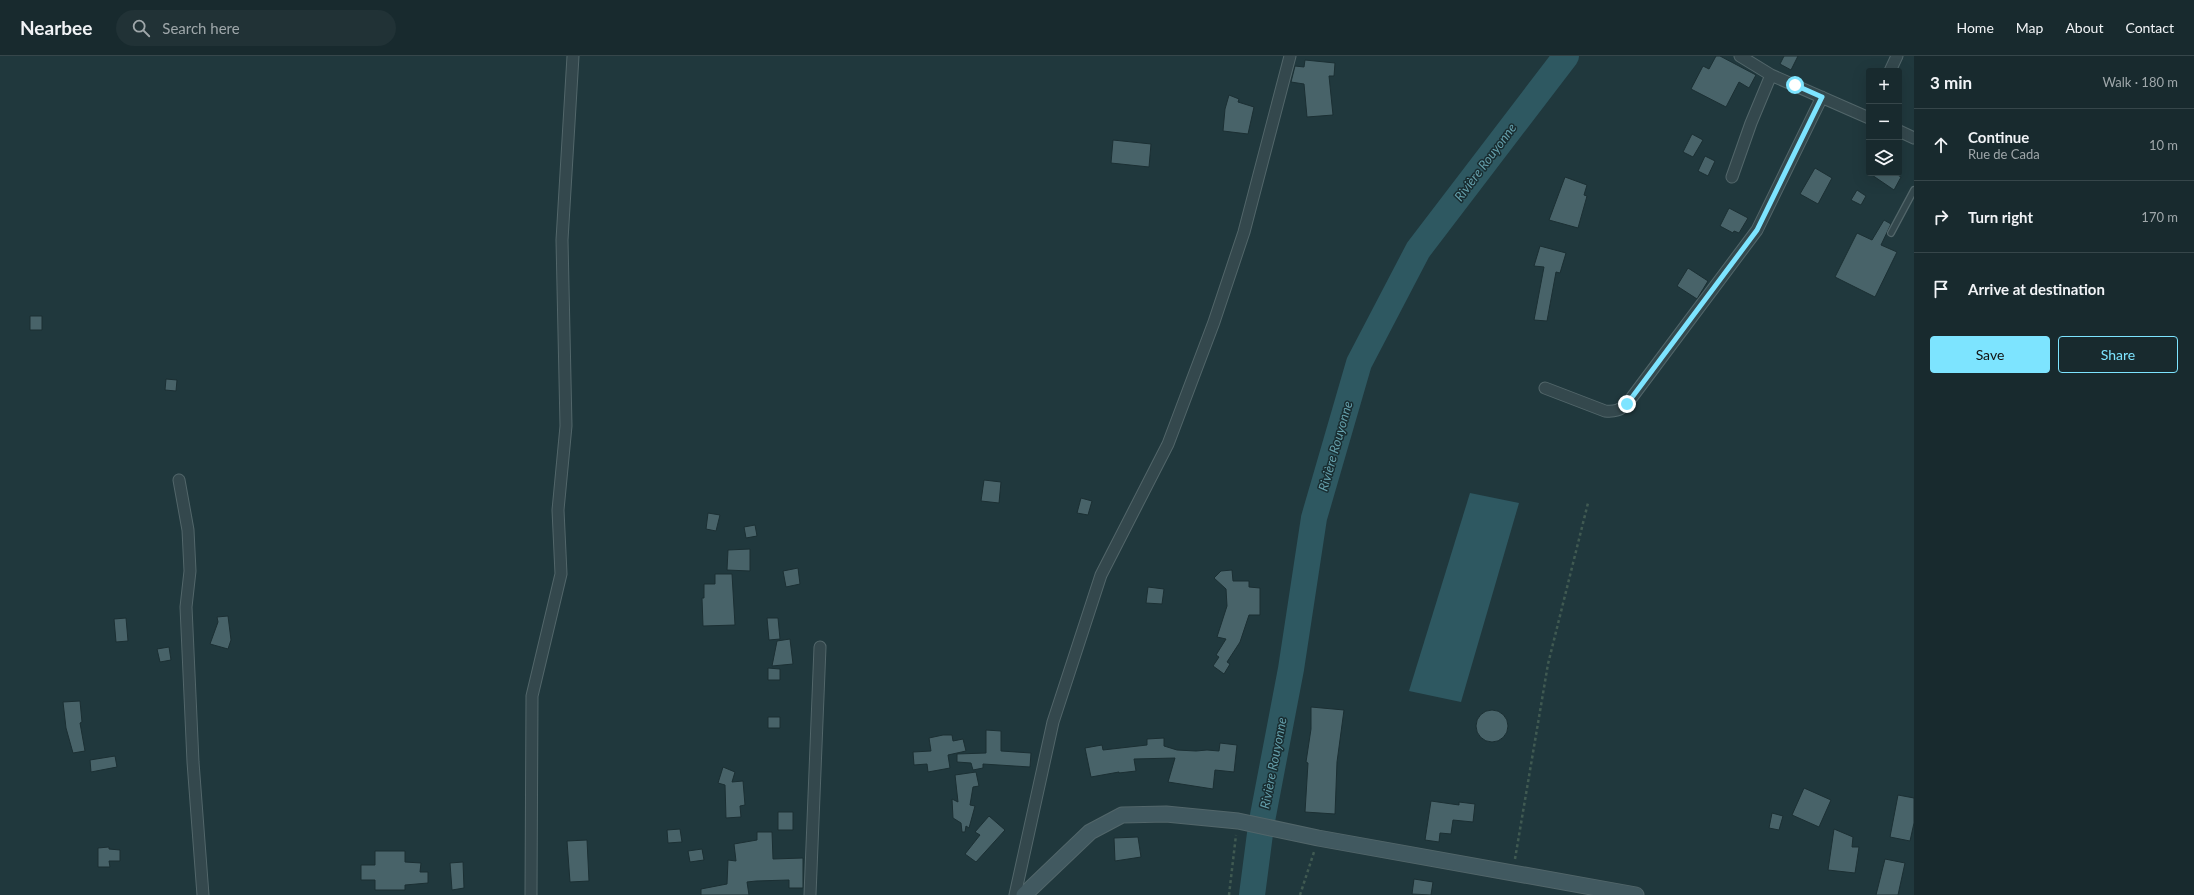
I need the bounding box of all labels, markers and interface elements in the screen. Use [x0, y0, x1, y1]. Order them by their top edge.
search box [116, 10, 396, 46]
text: Nearbee [20, 16, 92, 39]
icon: search [130, 17, 152, 39]
text: Search here [162, 19, 240, 37]
text: Home [1956, 19, 1994, 36]
text: Map [2016, 19, 2043, 36]
text: About [2065, 19, 2103, 36]
text: Contact [2125, 19, 2174, 36]
map controls [1866, 68, 1902, 176]
button: + [1866, 68, 1902, 104]
text: 3 min [1930, 72, 1972, 93]
text: Walk · 180 m [2102, 74, 2178, 90]
route start [1786, 76, 1804, 94]
button: − [1866, 104, 1902, 140]
water label: Rivière Rouyonne [1451, 120, 1519, 204]
text: Continue [1968, 128, 2029, 146]
icon: ahead [1930, 134, 1952, 156]
text: 10 m [2149, 137, 2178, 153]
button: layers [1866, 140, 1902, 176]
text: Rue de Cada [1968, 146, 2040, 162]
icon: right [1930, 206, 1952, 228]
text: Turn right [1968, 208, 2033, 226]
text: 170 m [2141, 209, 2178, 225]
icon: arrive [1930, 278, 1952, 300]
text: Arrive at destination [1968, 280, 2105, 298]
button: Save [1930, 336, 2050, 373]
button: Share [2058, 336, 2178, 373]
route end [1618, 395, 1636, 413]
water label: Rivière Rouyonne [1314, 399, 1356, 493]
water label: Rivière Rouyonne [1256, 716, 1290, 810]

